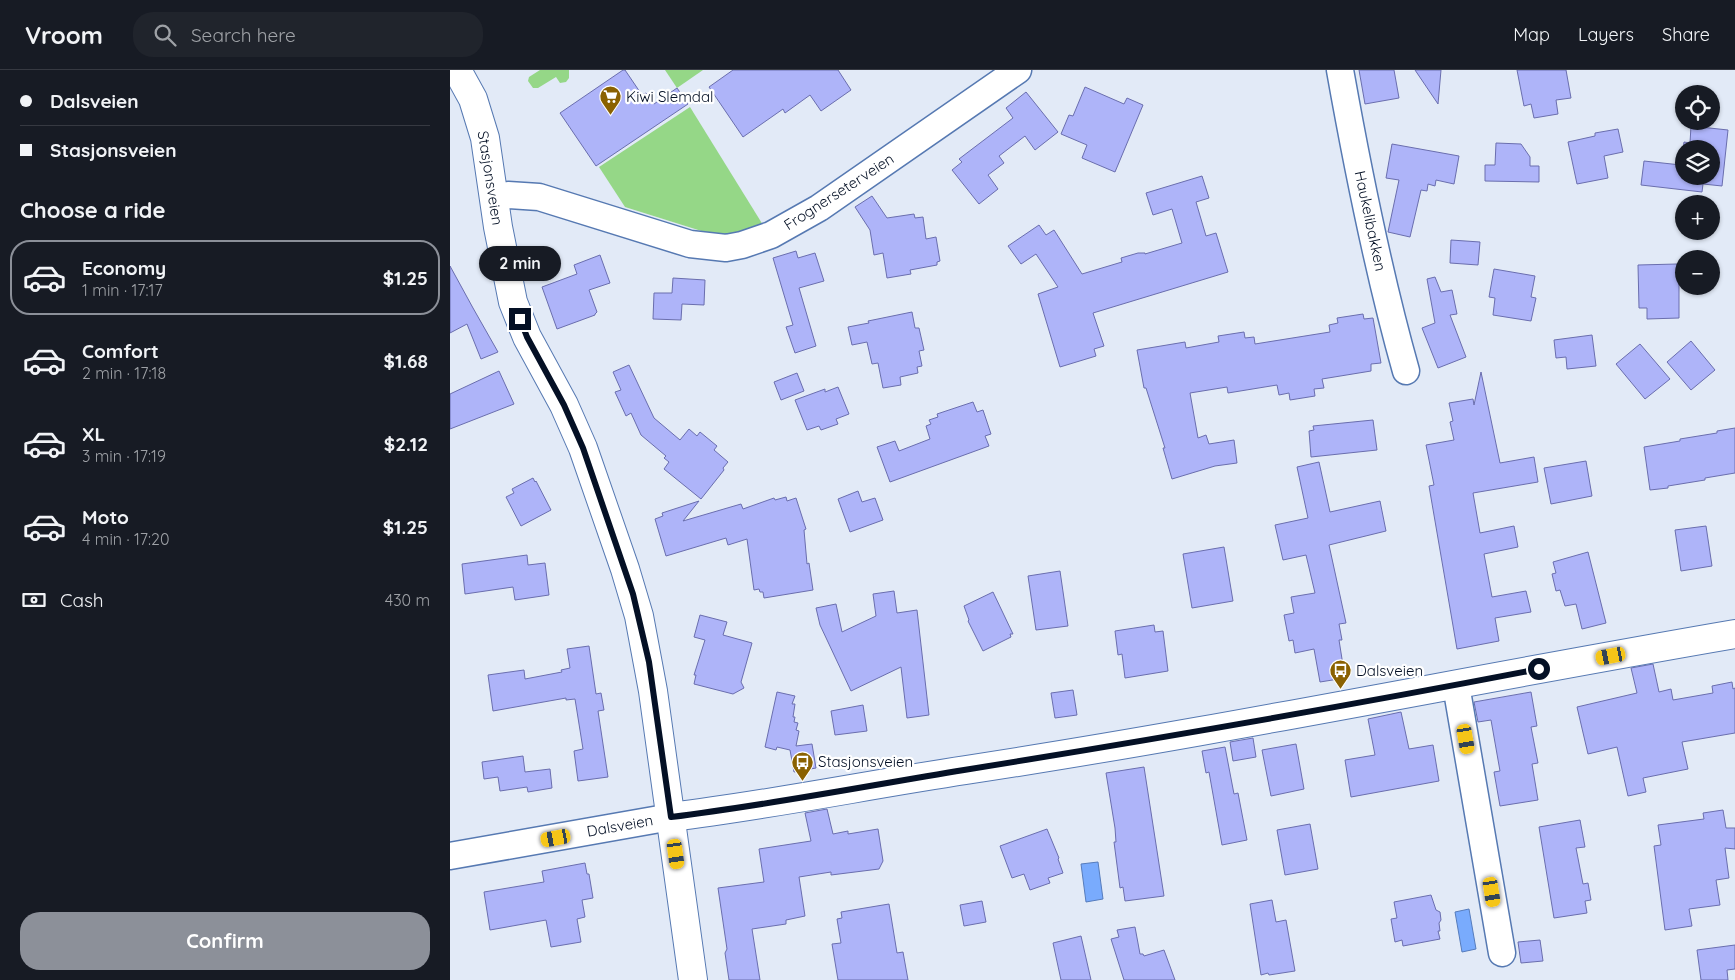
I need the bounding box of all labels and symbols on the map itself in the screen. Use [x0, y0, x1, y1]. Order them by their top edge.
supermarket icon: Kiwi Slemdal [598, 85, 622, 116]
place label: Kiwi Slemdal [626, 87, 713, 106]
street label: Stasjonsveien [474, 129, 507, 226]
street label: Frognerseterveien [780, 149, 897, 234]
street label: Haukelibakken [1351, 169, 1390, 273]
callout: 2 min [479, 246, 561, 282]
route end [509, 308, 531, 330]
car [1594, 646, 1627, 666]
route start [1528, 658, 1550, 680]
bus stop icon: Dalsveien [1328, 659, 1352, 690]
place label: Dalsveien [1356, 661, 1423, 680]
car [1456, 723, 1475, 755]
bus stop icon: Stasjonsveien [790, 750, 814, 781]
place label: Stasjonsveien [818, 752, 913, 771]
street label: Dalsveien [585, 810, 655, 841]
car [539, 828, 572, 848]
car [666, 838, 685, 870]
car [1482, 876, 1501, 908]

